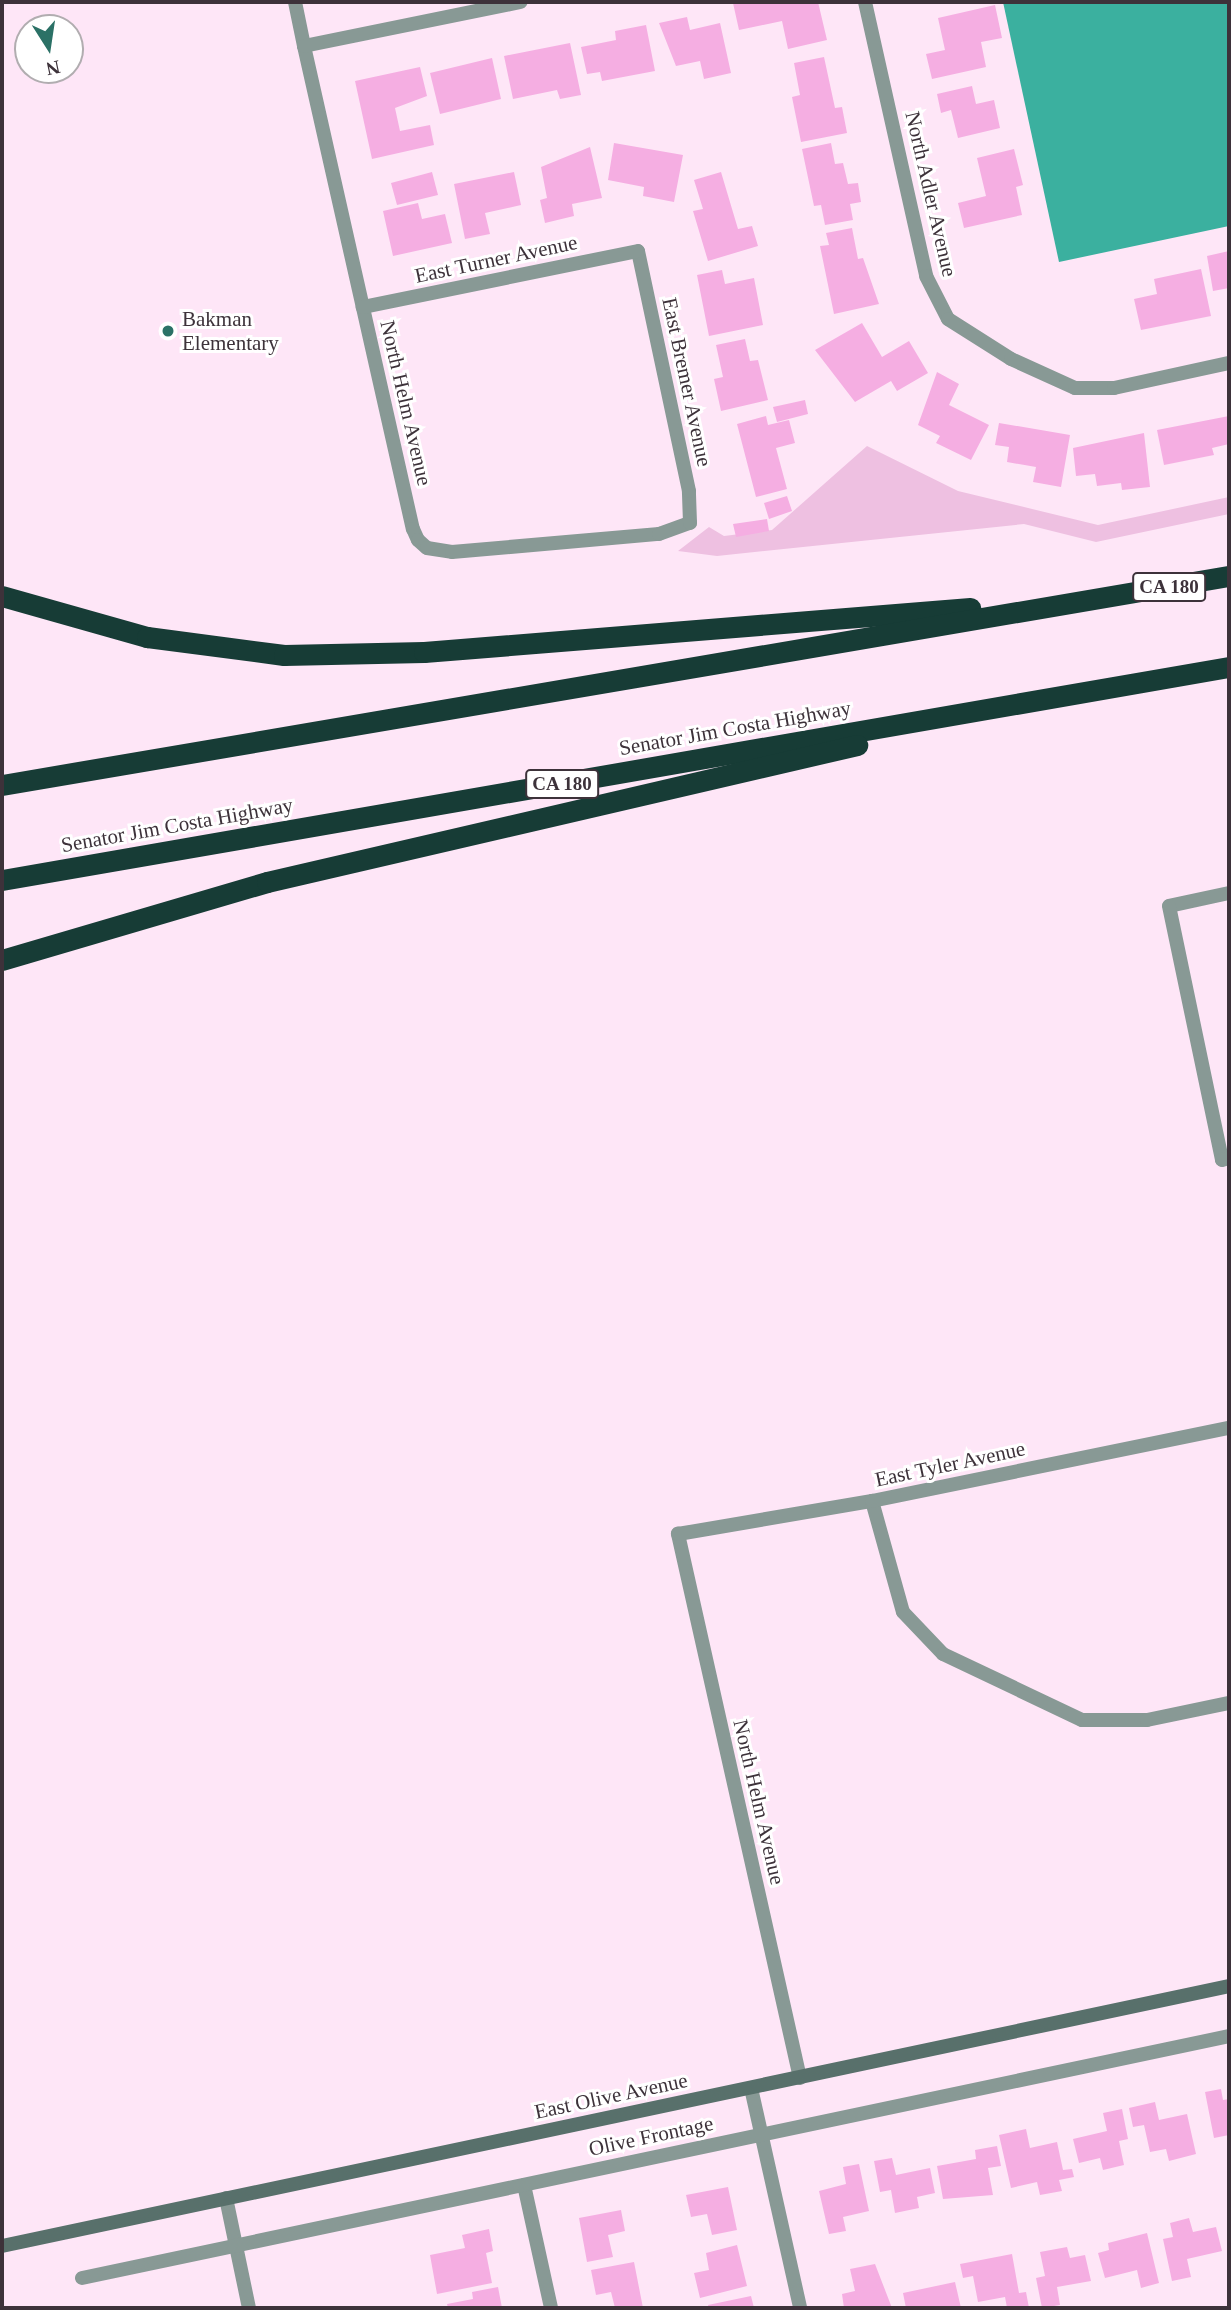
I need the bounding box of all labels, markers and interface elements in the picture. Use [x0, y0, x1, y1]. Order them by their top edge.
north arrow [14, 14, 84, 84]
text: N [44, 56, 62, 80]
street label: North Adler Avenue [899, 108, 963, 280]
street label: East Turner Avenue [412, 229, 580, 289]
street label: East Bremer Avenue [657, 295, 717, 469]
place label: Bakman Elementary [182, 306, 279, 356]
street label: North Helm Avenue [375, 317, 437, 489]
marker: Bakman Elementary [160, 323, 176, 339]
road number: CA 180 [1130, 572, 1208, 602]
street label: Senator Jim Costa Highway [617, 695, 853, 761]
road number: CA 180 [524, 768, 600, 800]
street label: Senator Jim Costa Highway [59, 792, 295, 858]
street label: East Tyler Avenue [872, 1436, 1028, 1492]
street label: North Helm Avenue [728, 1716, 790, 1888]
street label: East Olive Avenue [532, 2067, 690, 2125]
street label: Olive Frontage [586, 2111, 716, 2161]

